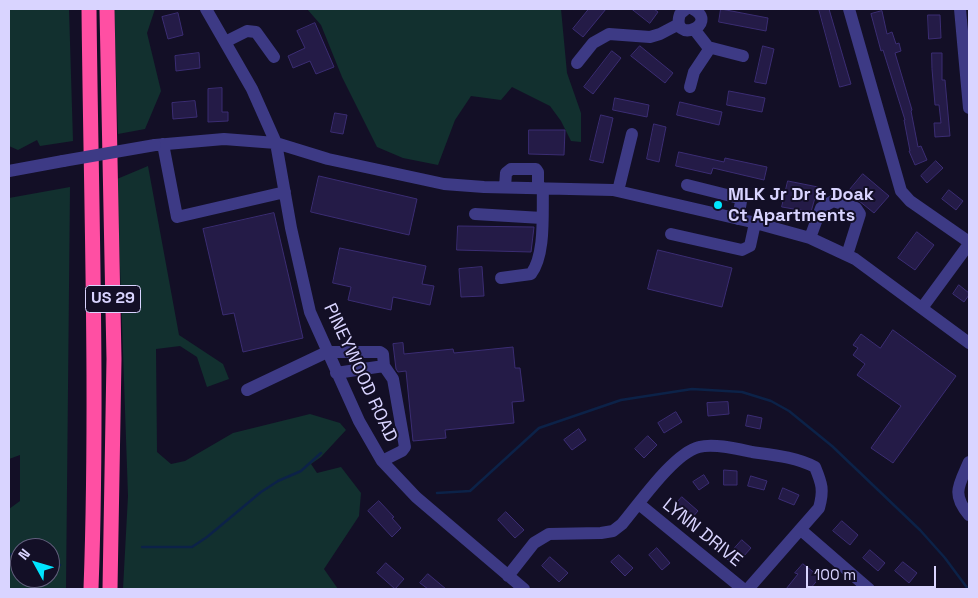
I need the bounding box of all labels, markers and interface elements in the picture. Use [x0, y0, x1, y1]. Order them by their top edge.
place label: MLK Jr Dr & Doak Ct Apartments [728, 184, 874, 226]
marker: MLK Jr Dr & Doak Ct Apartments [712, 199, 724, 211]
road number: US 29 [86, 286, 140, 312]
street label: PINEYWOOD ROAD [318, 300, 402, 446]
street label: LYNN DRIVE [658, 494, 746, 572]
north arrow [10, 538, 60, 588]
text: N [14, 545, 34, 564]
scale bar [808, 556, 938, 588]
text: 100 m [814, 565, 856, 584]

